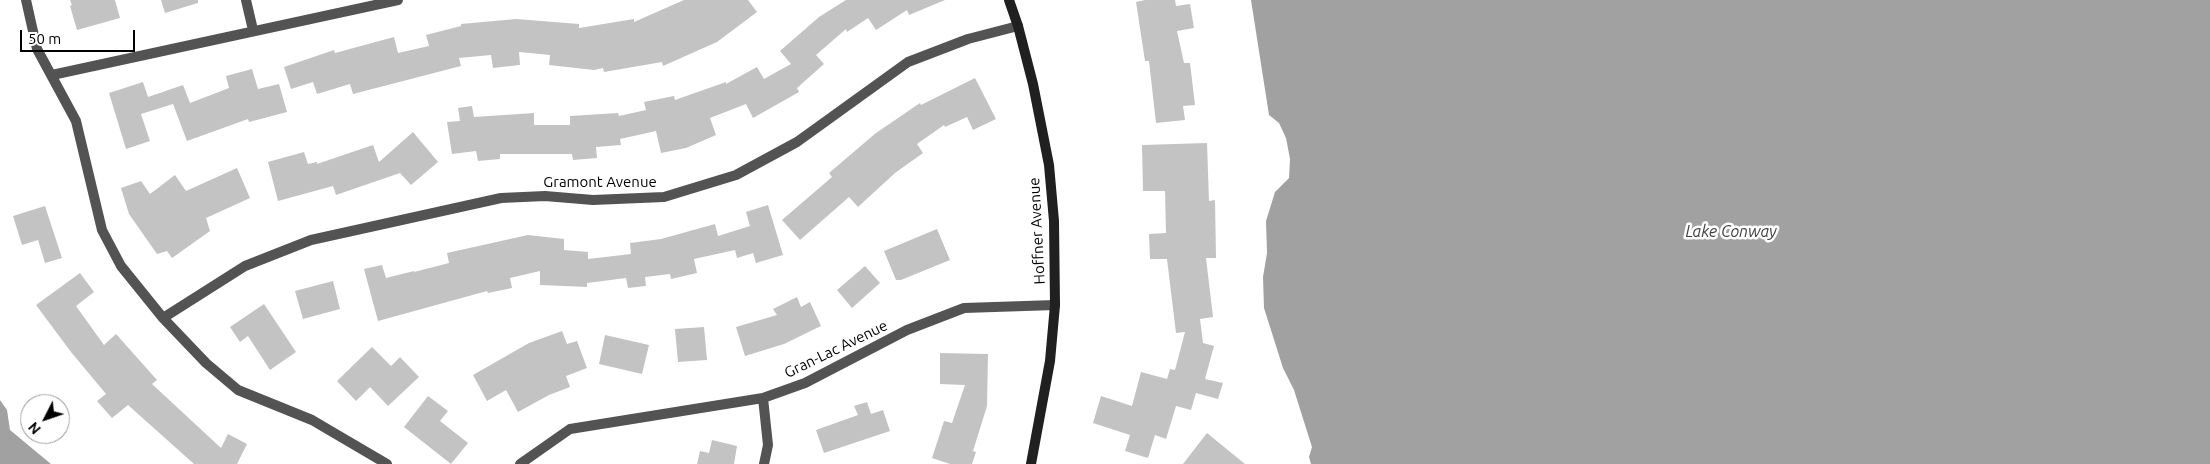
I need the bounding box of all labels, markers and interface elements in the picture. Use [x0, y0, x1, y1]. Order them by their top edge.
scale bar [22, 20, 138, 52]
text: 50 m [28, 30, 61, 47]
street label: Gramont Avenue [543, 173, 657, 191]
street label: Hoffner Avenue [1025, 177, 1049, 285]
water label: Lake Conway [1685, 222, 1777, 242]
street label: Gran-Lac Avenue [781, 316, 891, 382]
north arrow [20, 394, 70, 444]
text: N [25, 419, 44, 437]

